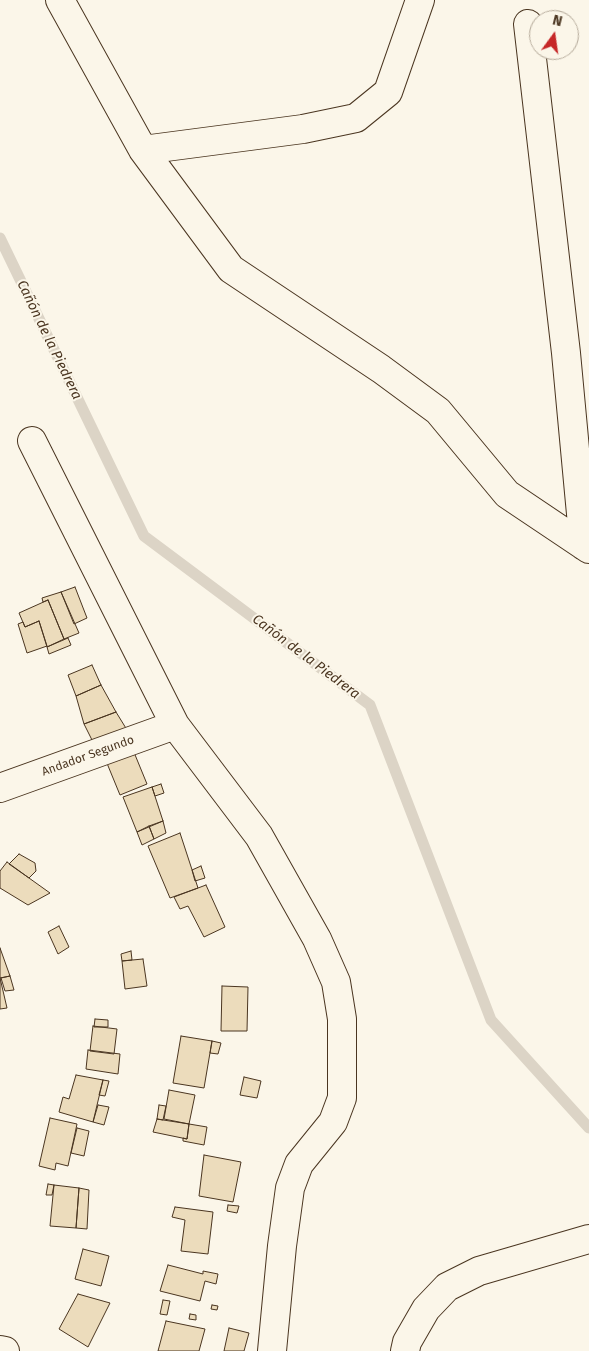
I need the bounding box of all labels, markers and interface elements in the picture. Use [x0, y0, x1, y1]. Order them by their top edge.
north arrow [529, 10, 579, 60]
text: N [551, 12, 564, 30]
water label: Cañón de la Piedrera [13, 278, 85, 402]
water label: Cañón de la Piedrera [249, 611, 363, 703]
street label: Andador Segundo [40, 733, 136, 779]

